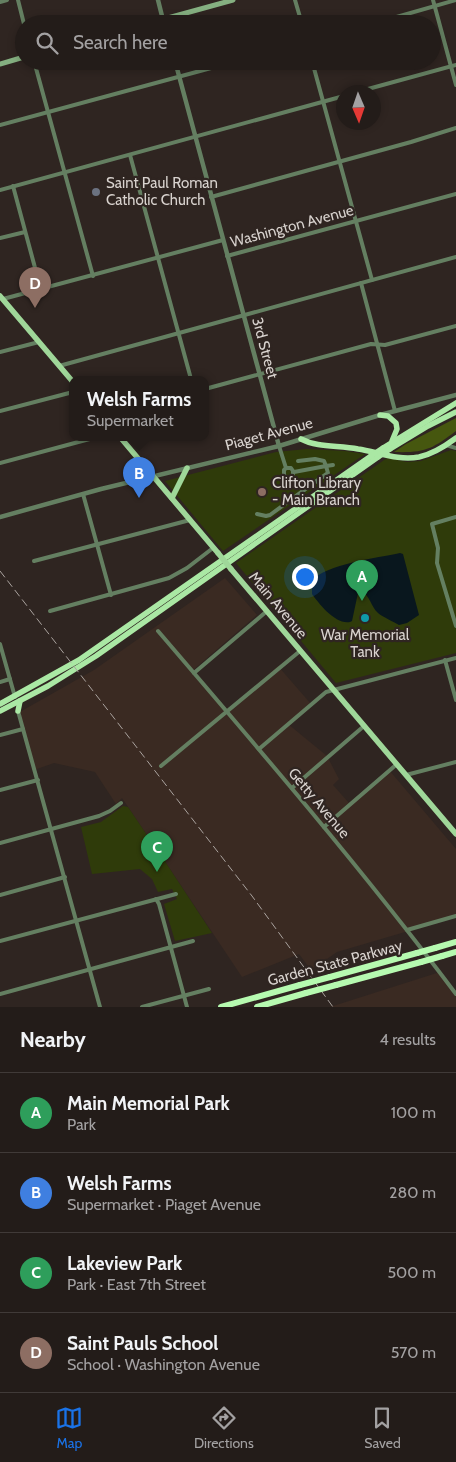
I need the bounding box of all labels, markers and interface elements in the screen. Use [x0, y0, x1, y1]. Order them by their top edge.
search box [15, 15, 441, 70]
icon: search [33, 29, 61, 57]
text: Search here [73, 31, 167, 54]
north arrow [336, 85, 381, 130]
place label: Saint Paul Roman Catholic Church [106, 174, 218, 209]
marker: Saint Paul Roman Catholic Church [90, 186, 102, 198]
street label: Washington Avenue [228, 201, 356, 251]
pin: D [19, 267, 51, 308]
street label: 3rd Street [248, 315, 282, 381]
popup [69, 376, 209, 441]
text: Welsh Farms [87, 388, 191, 411]
text: Supermarket [87, 411, 174, 430]
street label: Piaget Avenue [223, 414, 315, 454]
pin: B [123, 457, 155, 498]
place label: Clifton Library - Main Branch [272, 474, 362, 509]
marker: Clifton Library - Main Branch [256, 486, 268, 498]
pin: A [346, 560, 378, 601]
your location [292, 564, 318, 590]
street label: Main Avenue [245, 568, 311, 642]
marker: War Memorial Tank [359, 612, 371, 624]
place label: War Memorial Tank [321, 626, 410, 661]
street label: Getty Avenue [284, 764, 354, 842]
pin: C [141, 831, 173, 872]
street label: Garden State Parkway [266, 936, 405, 990]
text: Nearby [20, 1027, 86, 1052]
text: 4 results [379, 1030, 436, 1049]
text: Main Memorial Park [67, 1092, 230, 1115]
text: A [31, 1103, 41, 1122]
text: 100 m [391, 1103, 436, 1122]
text: Park [67, 1115, 96, 1134]
text: Welsh Farms [67, 1172, 172, 1195]
text: B [31, 1183, 41, 1202]
text: 280 m [389, 1183, 436, 1202]
text: Supermarket · Piaget Avenue [67, 1195, 261, 1214]
text: Lakeview Park [67, 1252, 182, 1275]
text: C [31, 1263, 41, 1282]
text: 500 m [387, 1263, 436, 1282]
text: Park · East 7th Street [67, 1275, 206, 1294]
text: Saint Pauls School [67, 1332, 218, 1355]
text: D [30, 1343, 42, 1362]
text: 570 m [391, 1343, 436, 1362]
text: School · Washington Avenue [67, 1355, 260, 1374]
tab: Map [55, 1404, 83, 1452]
tab: Directions [194, 1404, 254, 1452]
tab: Saved [364, 1404, 401, 1452]

